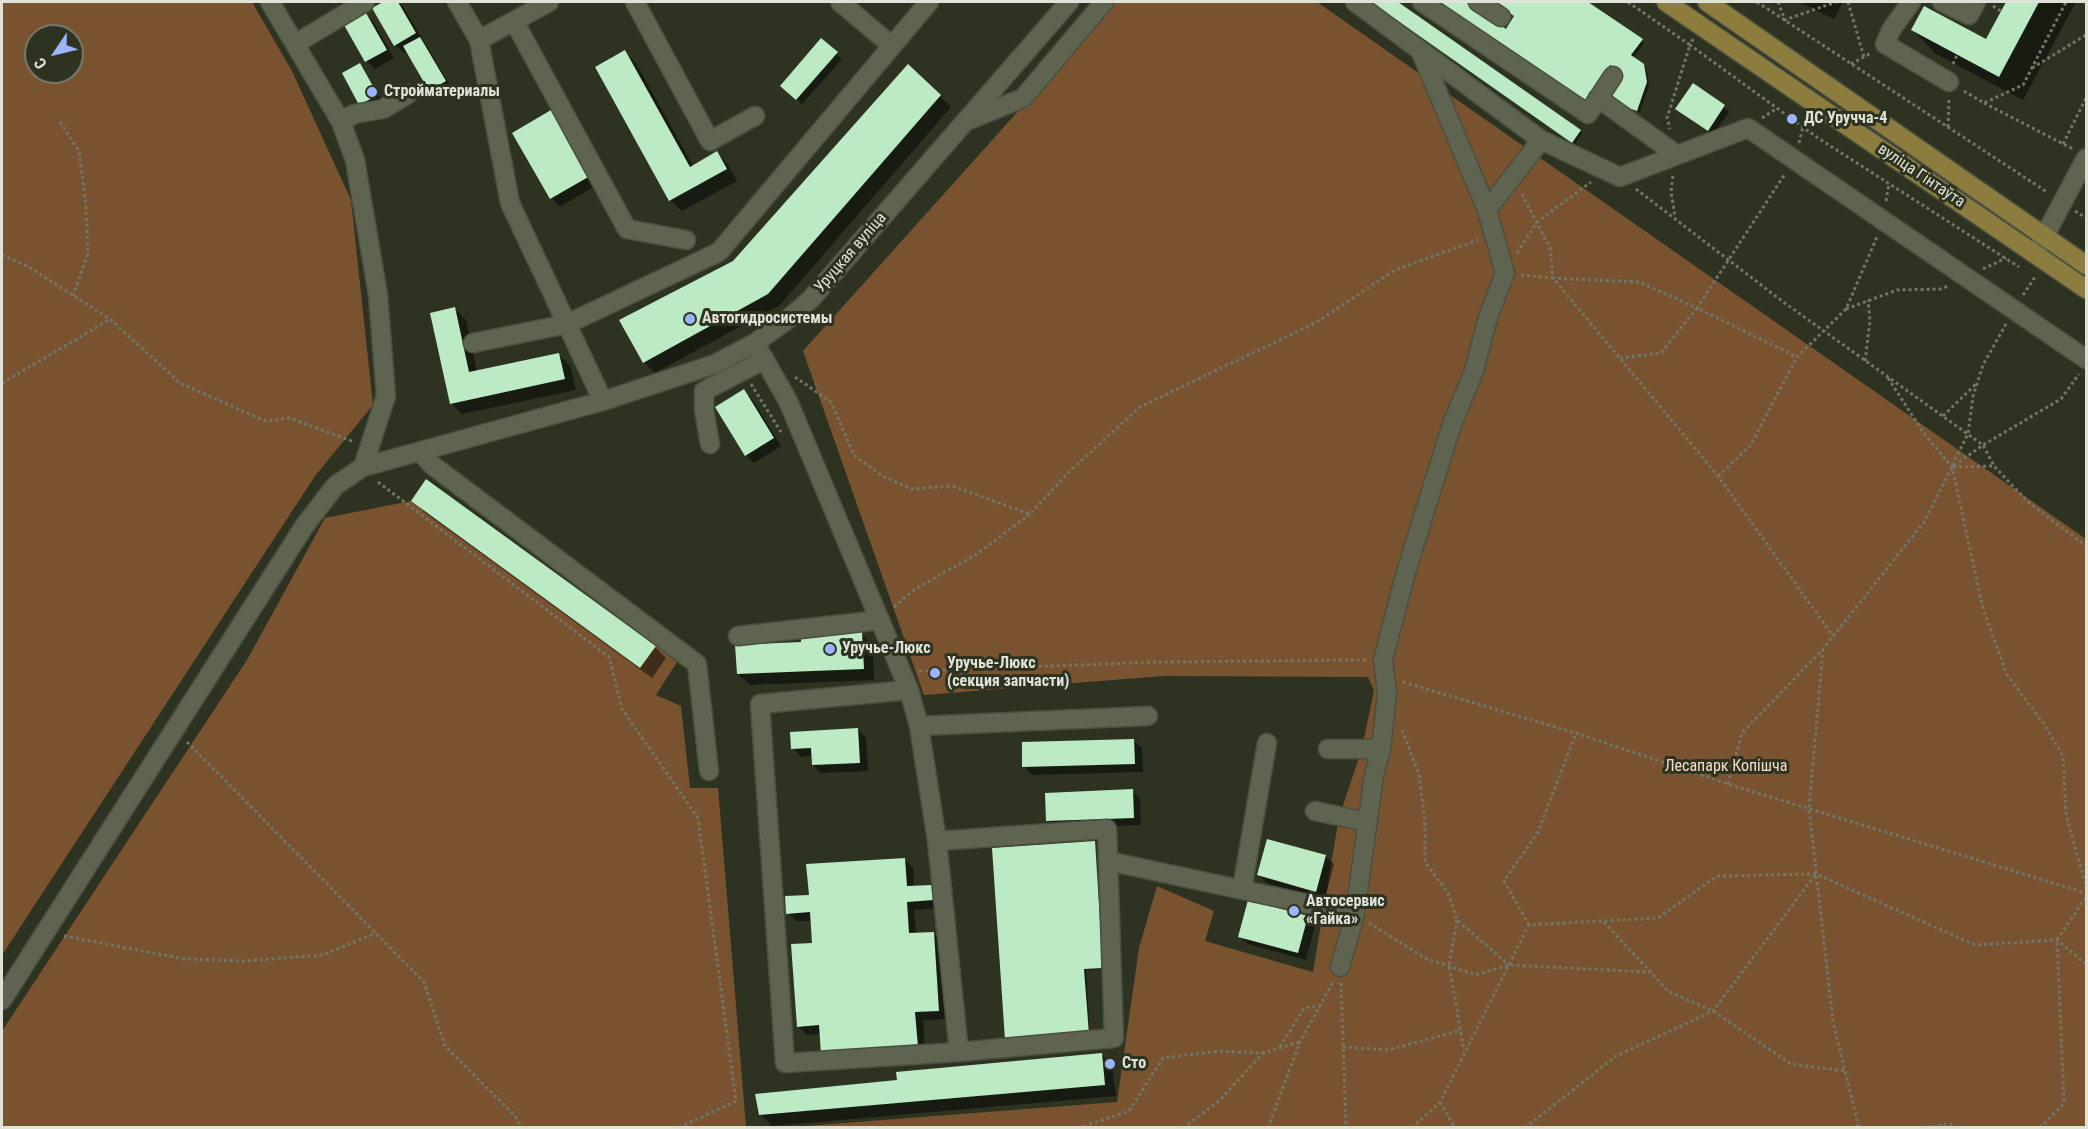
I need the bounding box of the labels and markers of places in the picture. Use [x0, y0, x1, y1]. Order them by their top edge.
place label: Стройматериалы [384, 82, 500, 102]
marker: Стройматериалы [365, 85, 379, 99]
place label: ДС Уручча-4 [1804, 109, 1887, 129]
marker: ДС Уручча-4 [1785, 112, 1799, 126]
place label: Автогидросистемы [702, 309, 833, 329]
marker: Автогидросистемы [683, 312, 697, 326]
place label: Уручье-Люкс [842, 639, 931, 659]
marker: Уручье-Люкс [823, 642, 837, 656]
place label: Уручье-Люкс (секция запчасти) [947, 654, 1069, 692]
marker: Уручье-Люкс (секция запчасти) [928, 666, 942, 680]
place label: Автосервис «Гайка» [1306, 892, 1385, 930]
marker: Автосервис «Гайка» [1287, 904, 1301, 918]
place label: Сто [1122, 1054, 1146, 1074]
marker: Сто [1103, 1057, 1117, 1071]

